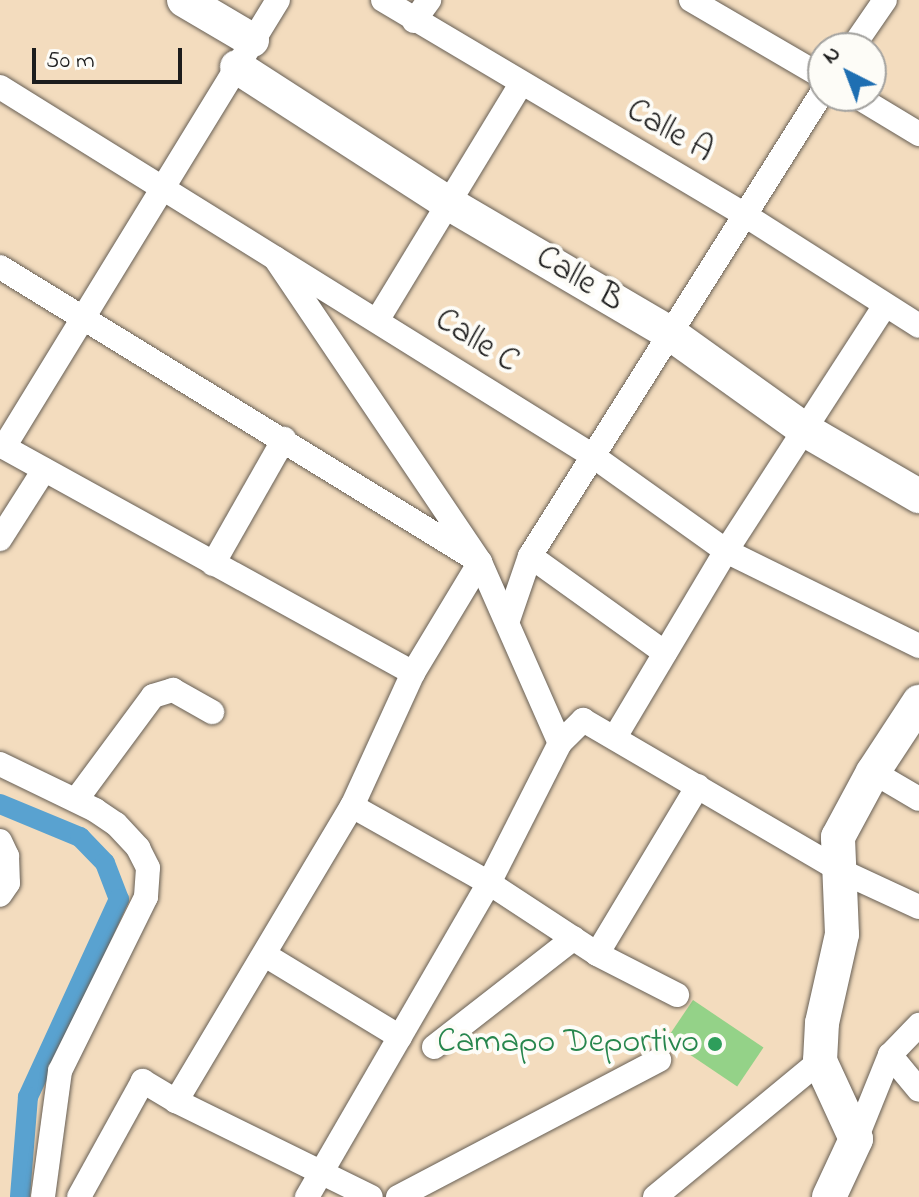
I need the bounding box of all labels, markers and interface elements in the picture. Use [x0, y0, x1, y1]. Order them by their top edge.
scale bar [36, 32, 186, 82]
north arrow [807, 32, 887, 112]
text: N [816, 39, 849, 73]
text: 50 m [46, 44, 95, 79]
street label: Calle A [618, 91, 720, 173]
street label: Calle B [528, 238, 630, 322]
street label: Calle C [427, 301, 525, 383]
place label: Camapo Deportivo [437, 1024, 699, 1064]
marker: Camapo Deportivo [706, 1035, 724, 1053]

